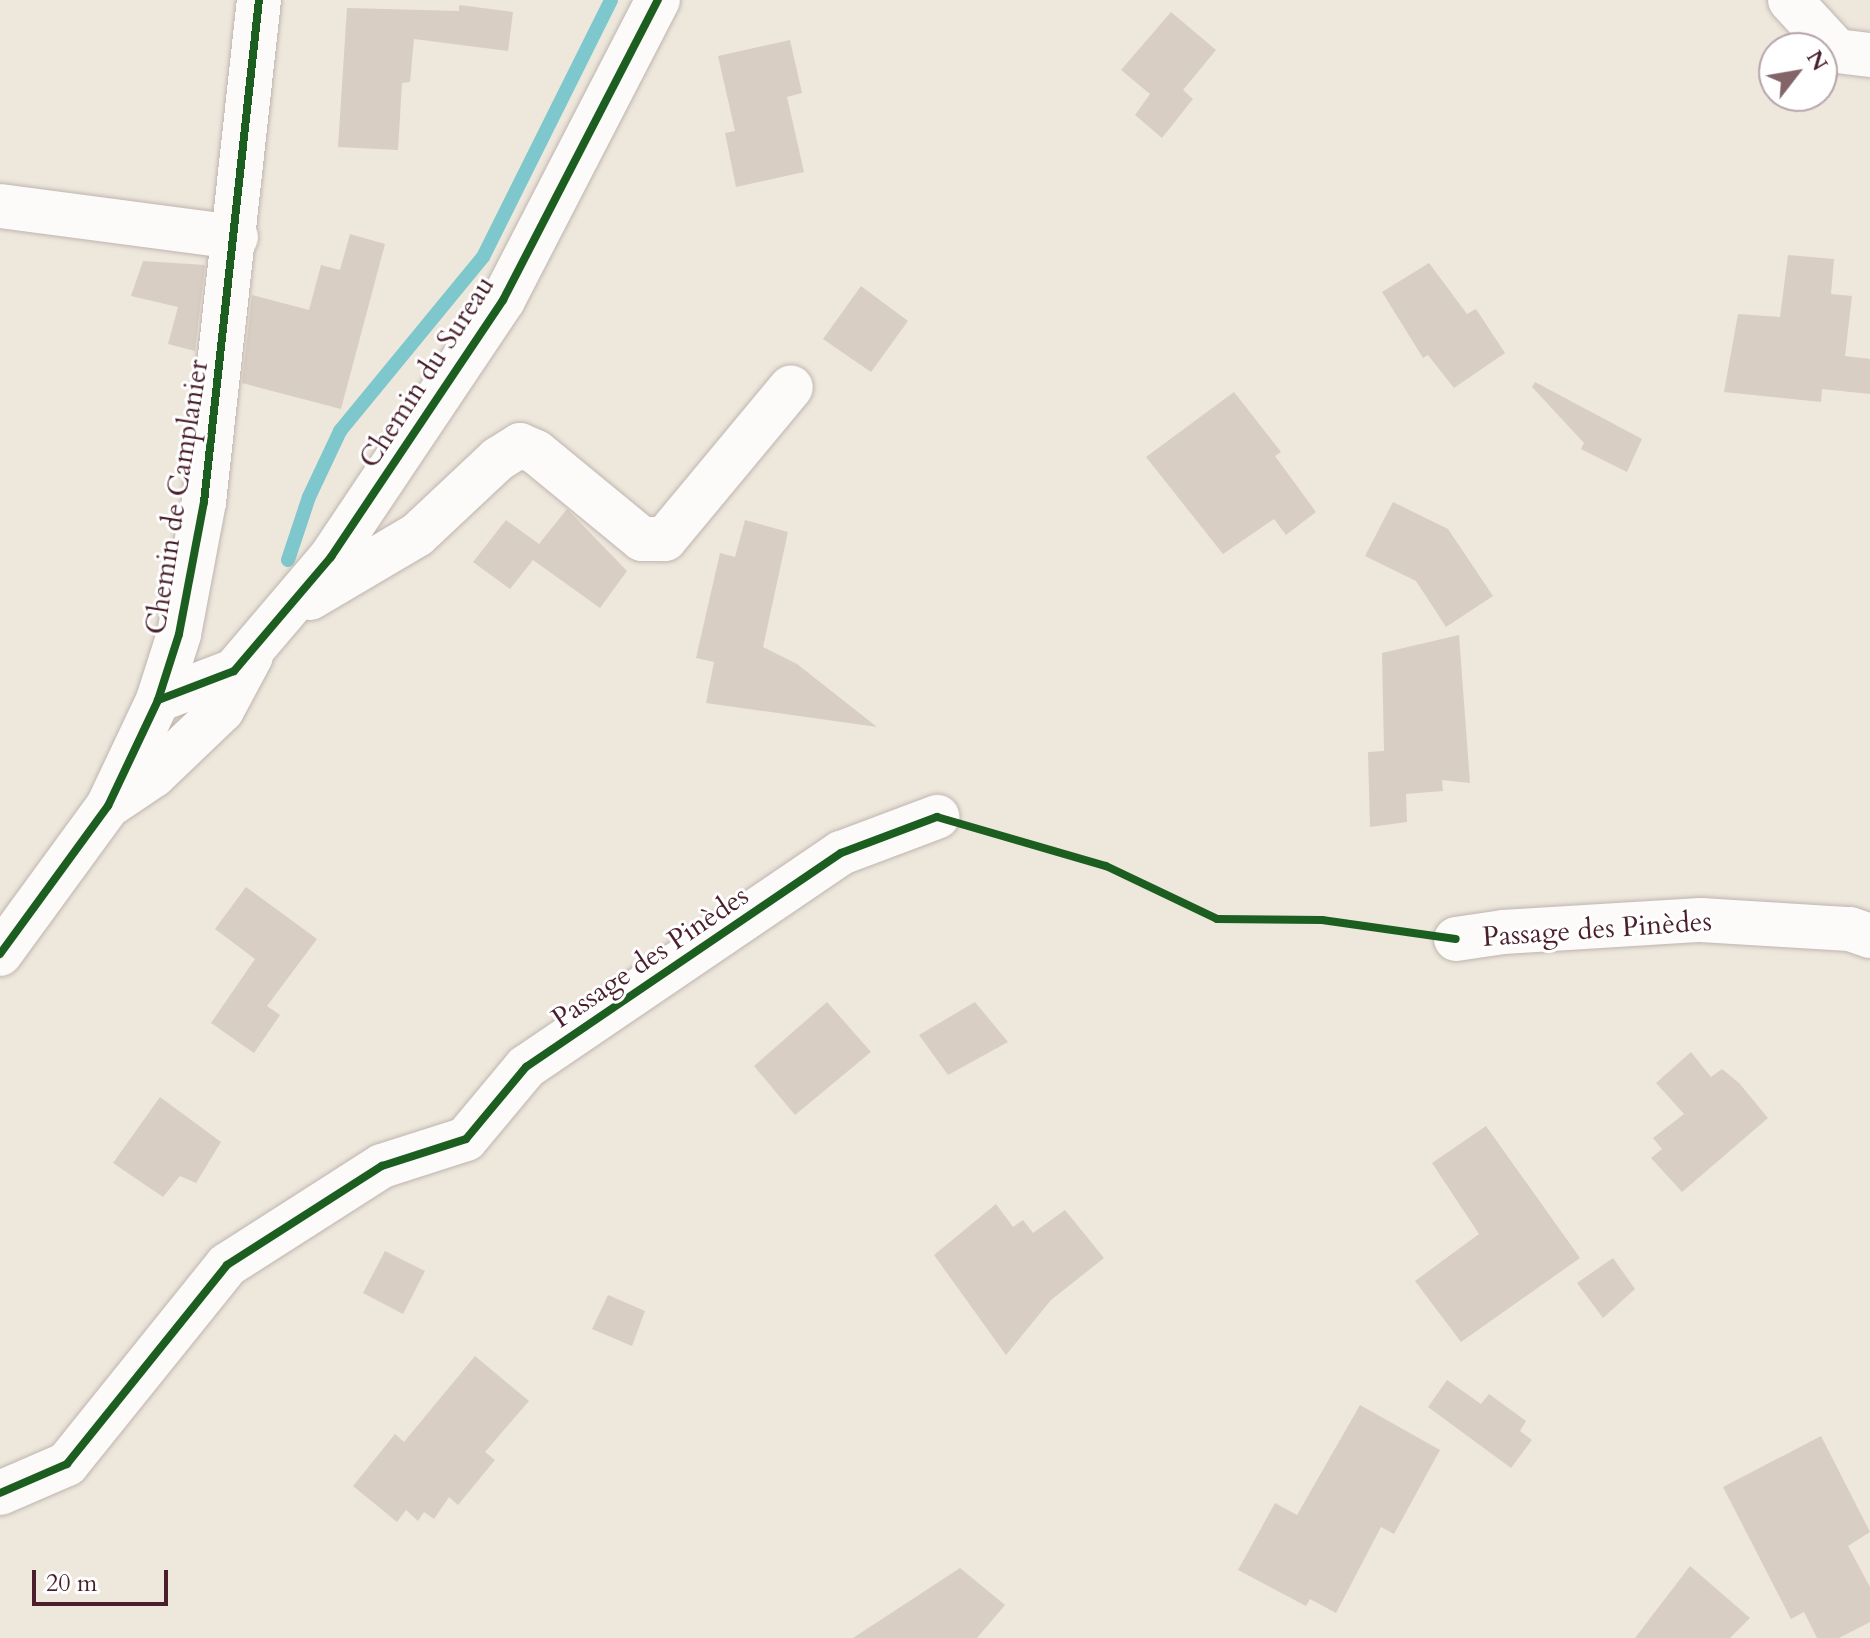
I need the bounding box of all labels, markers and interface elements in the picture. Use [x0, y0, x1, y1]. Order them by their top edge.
north arrow [1758, 32, 1838, 112]
text: N [1799, 45, 1835, 77]
street label: Chemin du Sureau [352, 270, 502, 474]
street label: Chemin de Camplanier [139, 357, 215, 637]
street label: Passage des Pinèdes [545, 879, 755, 1035]
street label: Passage des Pinèdes [1481, 904, 1713, 954]
scale bar [36, 1554, 172, 1604]
text: 20 m [46, 1567, 97, 1600]

